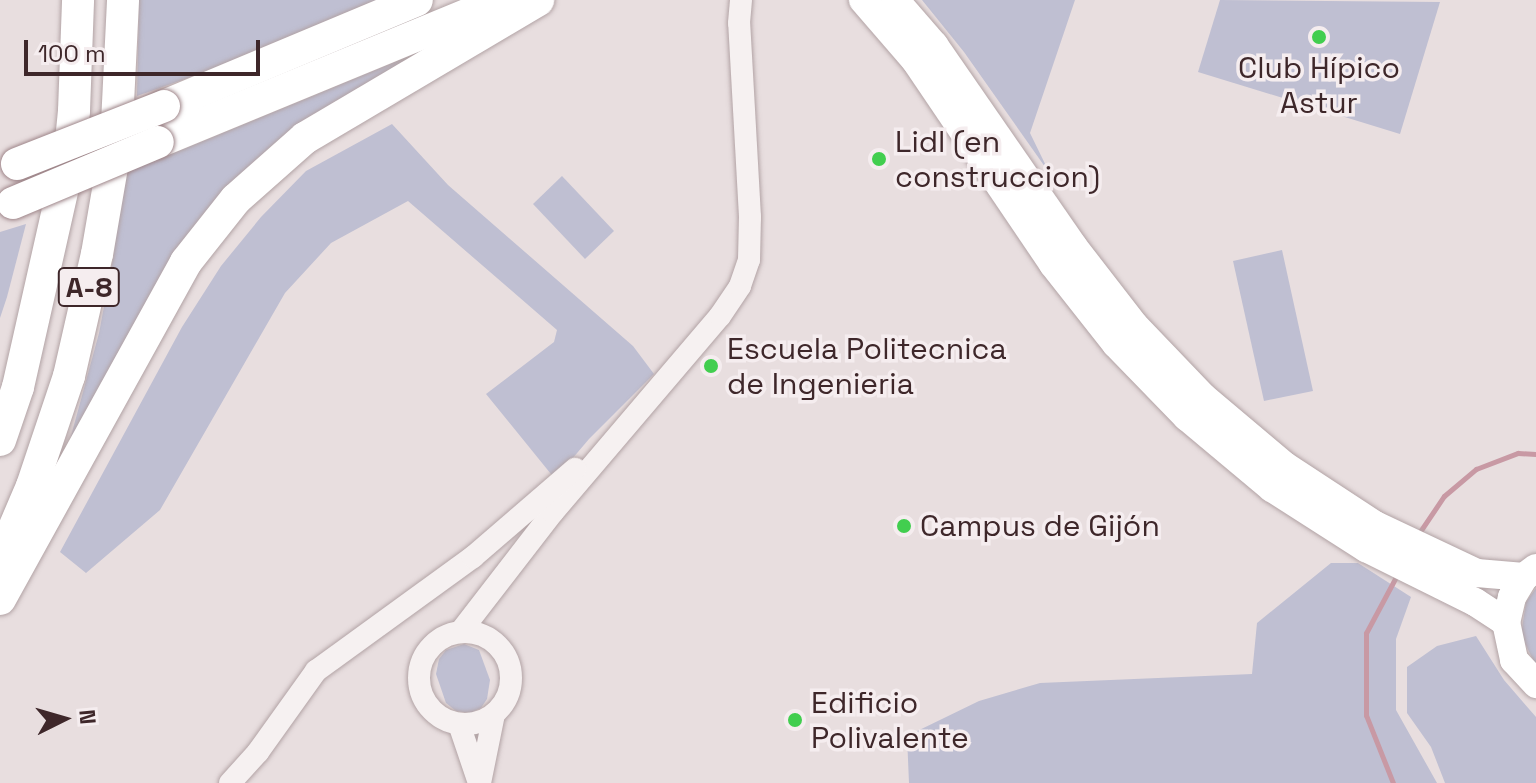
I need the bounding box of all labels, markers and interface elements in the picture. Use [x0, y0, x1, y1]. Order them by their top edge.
scale bar [28, 24, 264, 74]
marker: Club Hípico Astur [1310, 28, 1328, 46]
text: 100 m [38, 38, 106, 69]
place label: Club Hípico Astur [1238, 50, 1400, 120]
place label: Lidl (en construccion) [895, 124, 1100, 194]
marker: Lidl (en construccion) [870, 150, 888, 168]
road number: A-8 [57, 263, 121, 311]
place label: Escuela Politecnica de Ingenieria [727, 331, 1007, 402]
marker: Escuela Politecnica de Ingenieria [702, 357, 720, 375]
place label: Campus de Gijón [920, 508, 1160, 544]
marker: Campus de Gijón [895, 517, 913, 535]
north arrow [24, 679, 104, 759]
place label: Edificio Polivalente [811, 685, 969, 756]
text: N [73, 708, 102, 725]
marker: Edificio Polivalente [786, 711, 804, 729]

